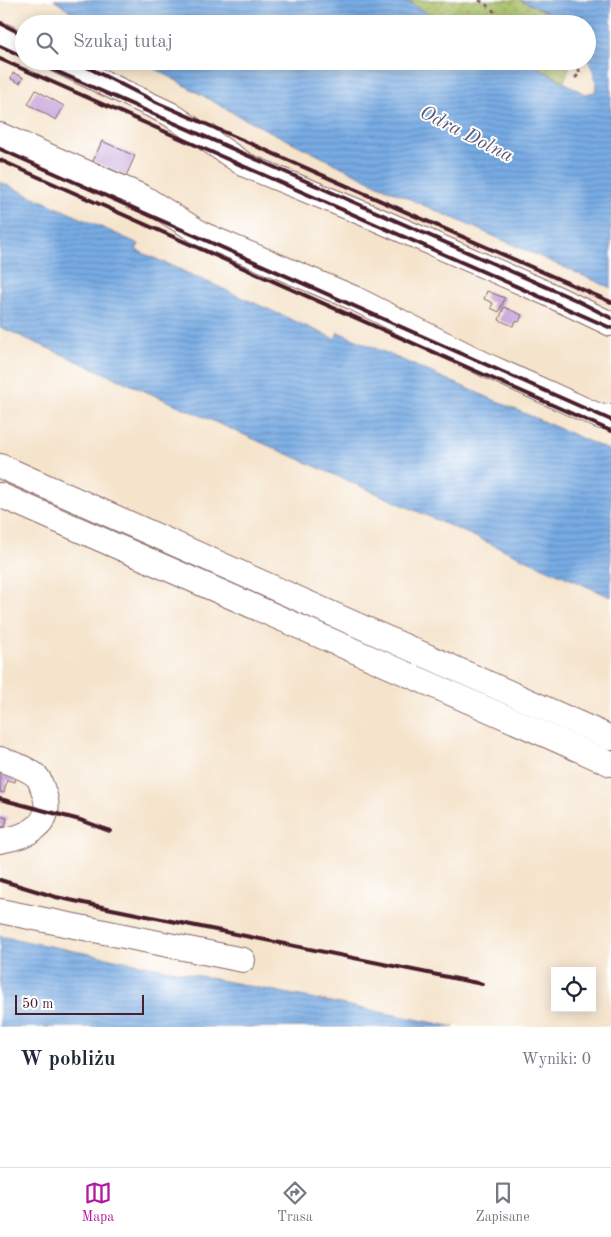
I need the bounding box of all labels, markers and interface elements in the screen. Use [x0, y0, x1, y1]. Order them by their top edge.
search box [15, 15, 596, 70]
icon: search [33, 29, 61, 57]
text: Szukaj tutaj [73, 33, 173, 52]
water label: Odra Dolna [416, 103, 516, 167]
map controls [551, 967, 596, 1012]
button: locate [551, 967, 596, 1012]
scale bar [15, 992, 144, 1015]
text: 50 m [22, 997, 53, 1011]
text: W pobliżu [20, 1049, 115, 1070]
text: Wyniki: 0 [522, 1052, 591, 1068]
tab: Mapa [81, 1179, 114, 1226]
tab: Trasa [277, 1179, 313, 1226]
tab: Zapisane [476, 1179, 530, 1226]

